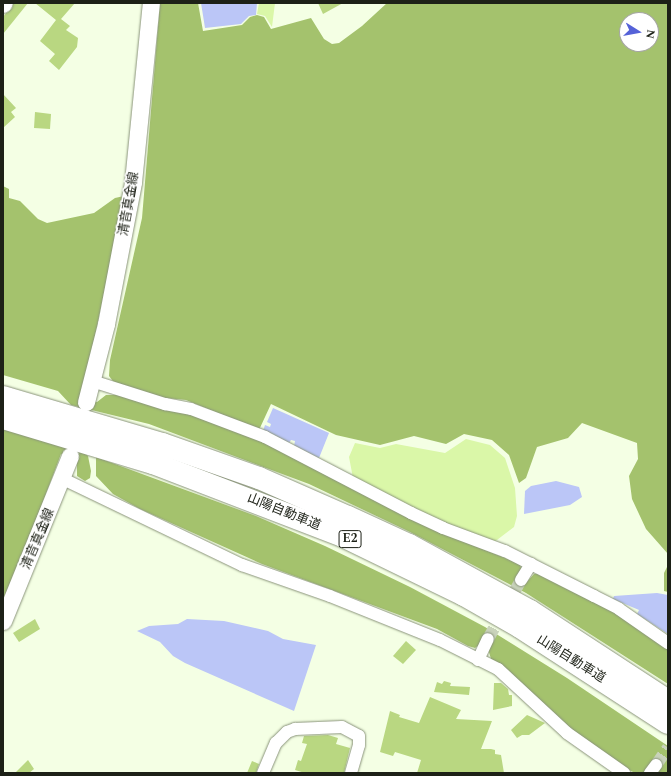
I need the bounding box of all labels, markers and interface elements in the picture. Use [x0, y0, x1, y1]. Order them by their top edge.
north arrow [619, 12, 659, 52]
text: N [641, 28, 659, 40]
street label: 清音真金線 [116, 171, 142, 237]
street label: 山陽自動車道 [245, 490, 323, 534]
street label: 清音真金線 [18, 506, 58, 572]
road number: E2 [338, 529, 362, 549]
street label: 山陽自動車道 [534, 632, 608, 686]

